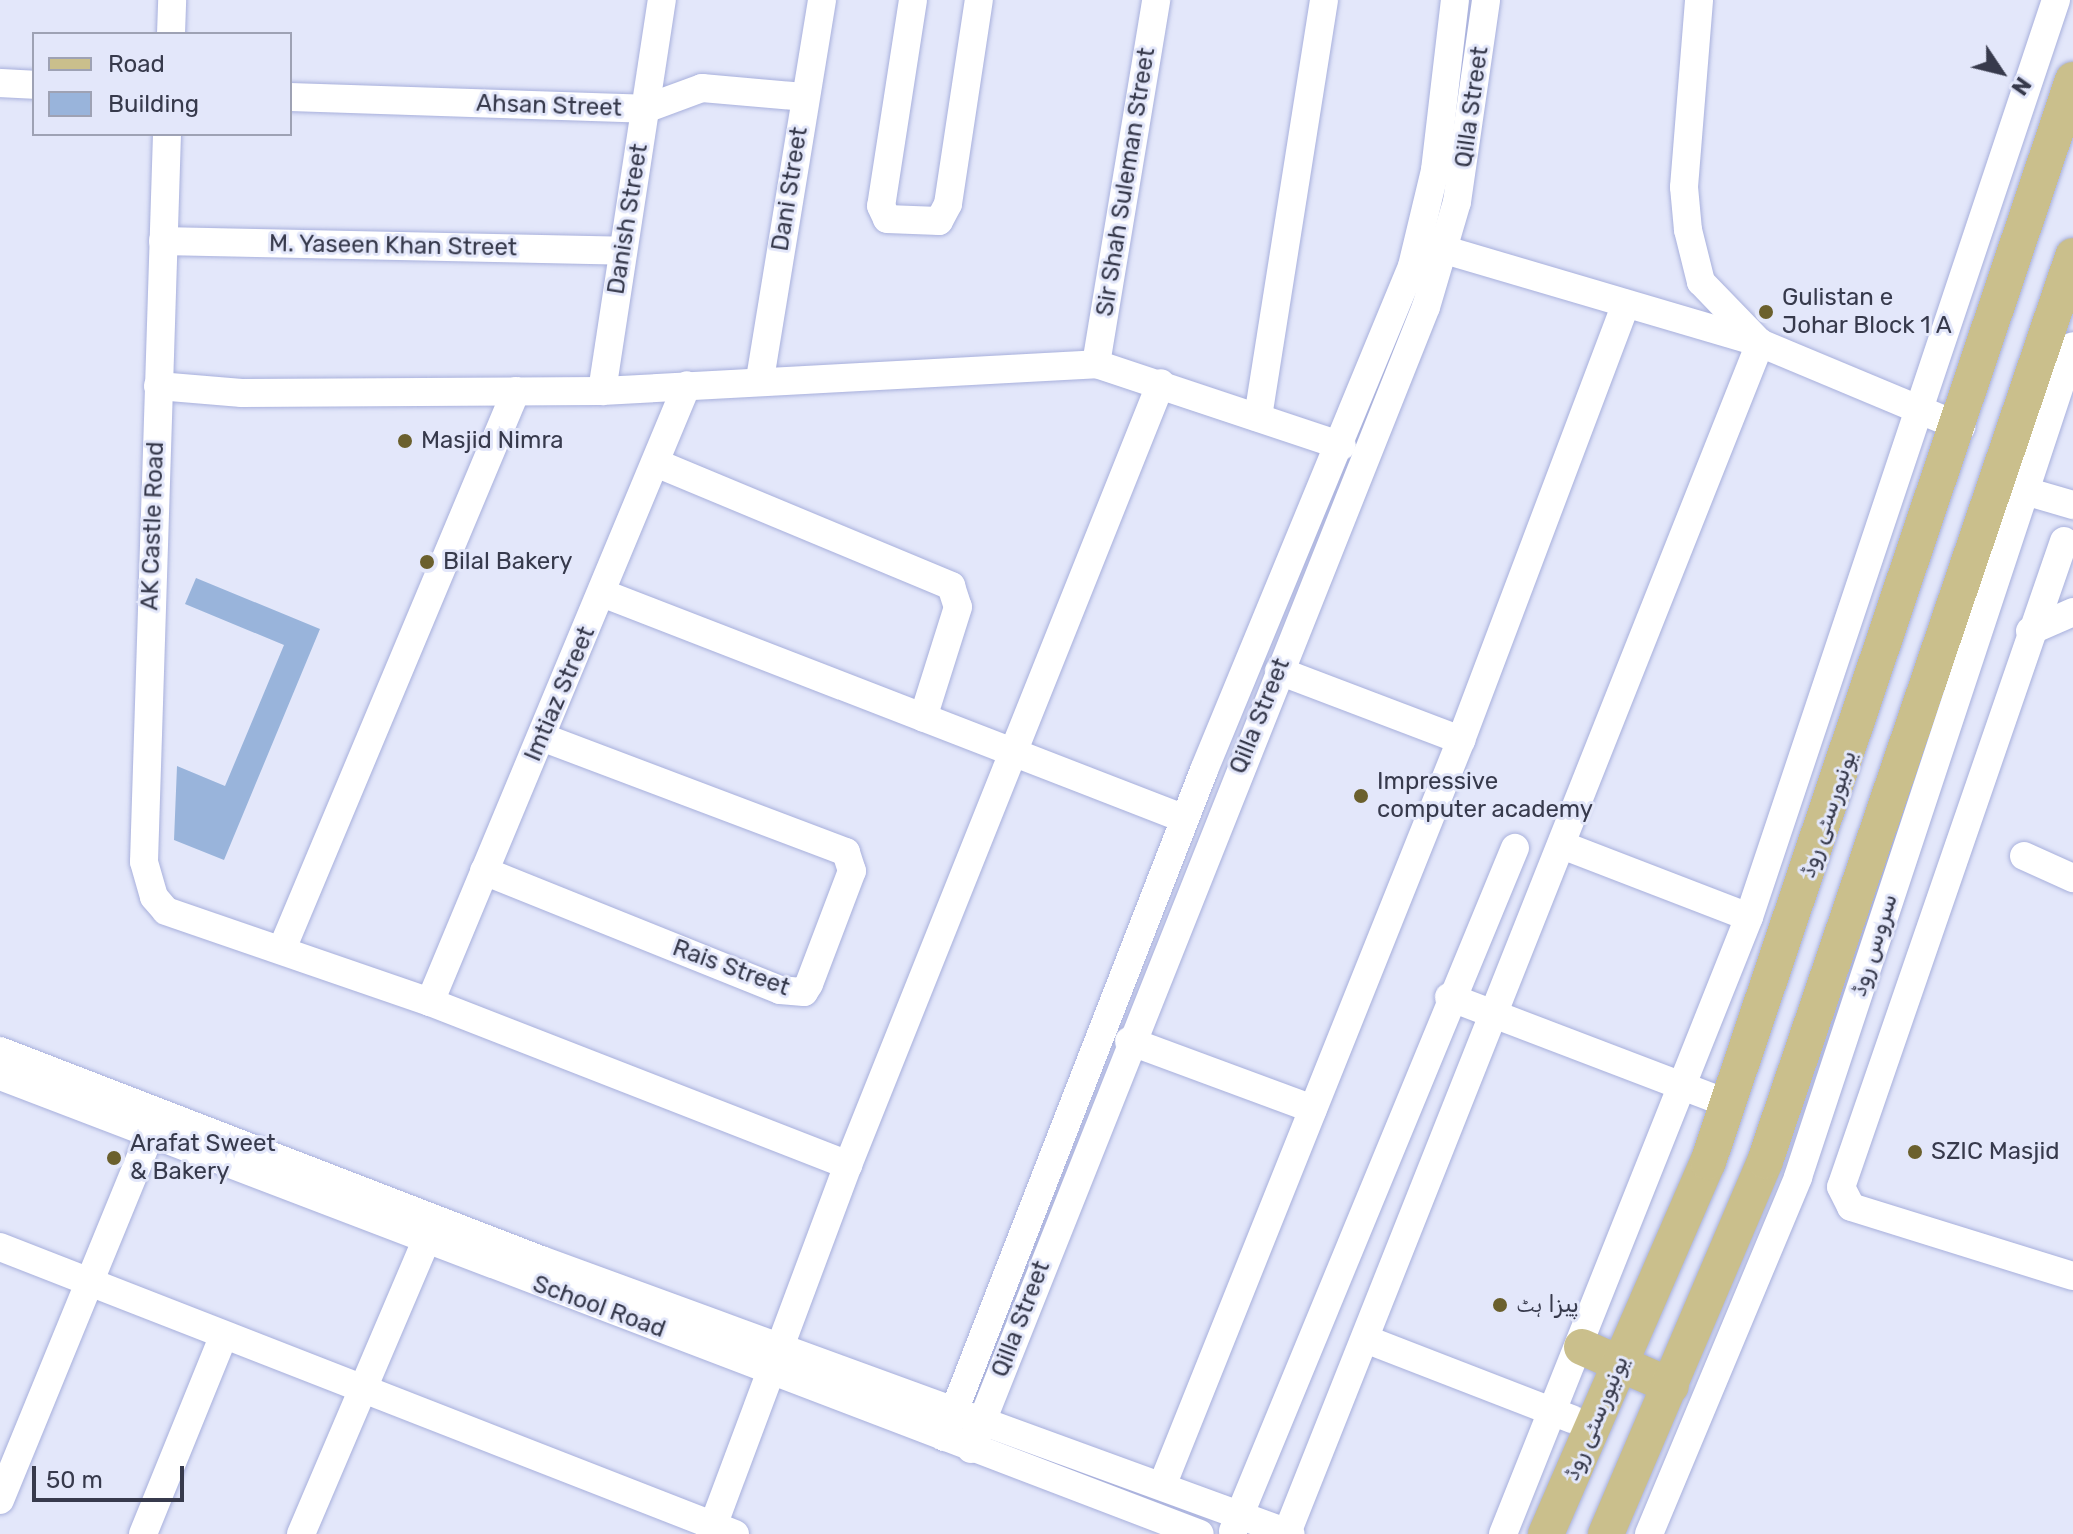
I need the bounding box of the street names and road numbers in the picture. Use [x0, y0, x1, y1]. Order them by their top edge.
street label: Qilla Street [1449, 44, 1495, 170]
street label: Sir Shah Suleman Street [1090, 45, 1162, 319]
street label: Ahsan Street [476, 89, 622, 123]
street label: Dani Street [766, 125, 814, 253]
street label: Danish Street [602, 142, 654, 296]
street label: M. Yaseen Khan Street [268, 229, 518, 263]
street label: AK Castle Road [136, 441, 170, 611]
street label: Imtiaz Street [519, 622, 601, 766]
street label: Qilla Street [1224, 654, 1296, 778]
street label: یونیورسٹی روڈ [1793, 747, 1863, 881]
street label: سروس روڈ [1844, 890, 1904, 1000]
street label: Rais Street [669, 934, 793, 1002]
street label: Qilla Street [986, 1257, 1056, 1381]
street label: School Road [529, 1270, 669, 1344]
street label: یونیورسٹی روڈ [1557, 1351, 1635, 1485]

